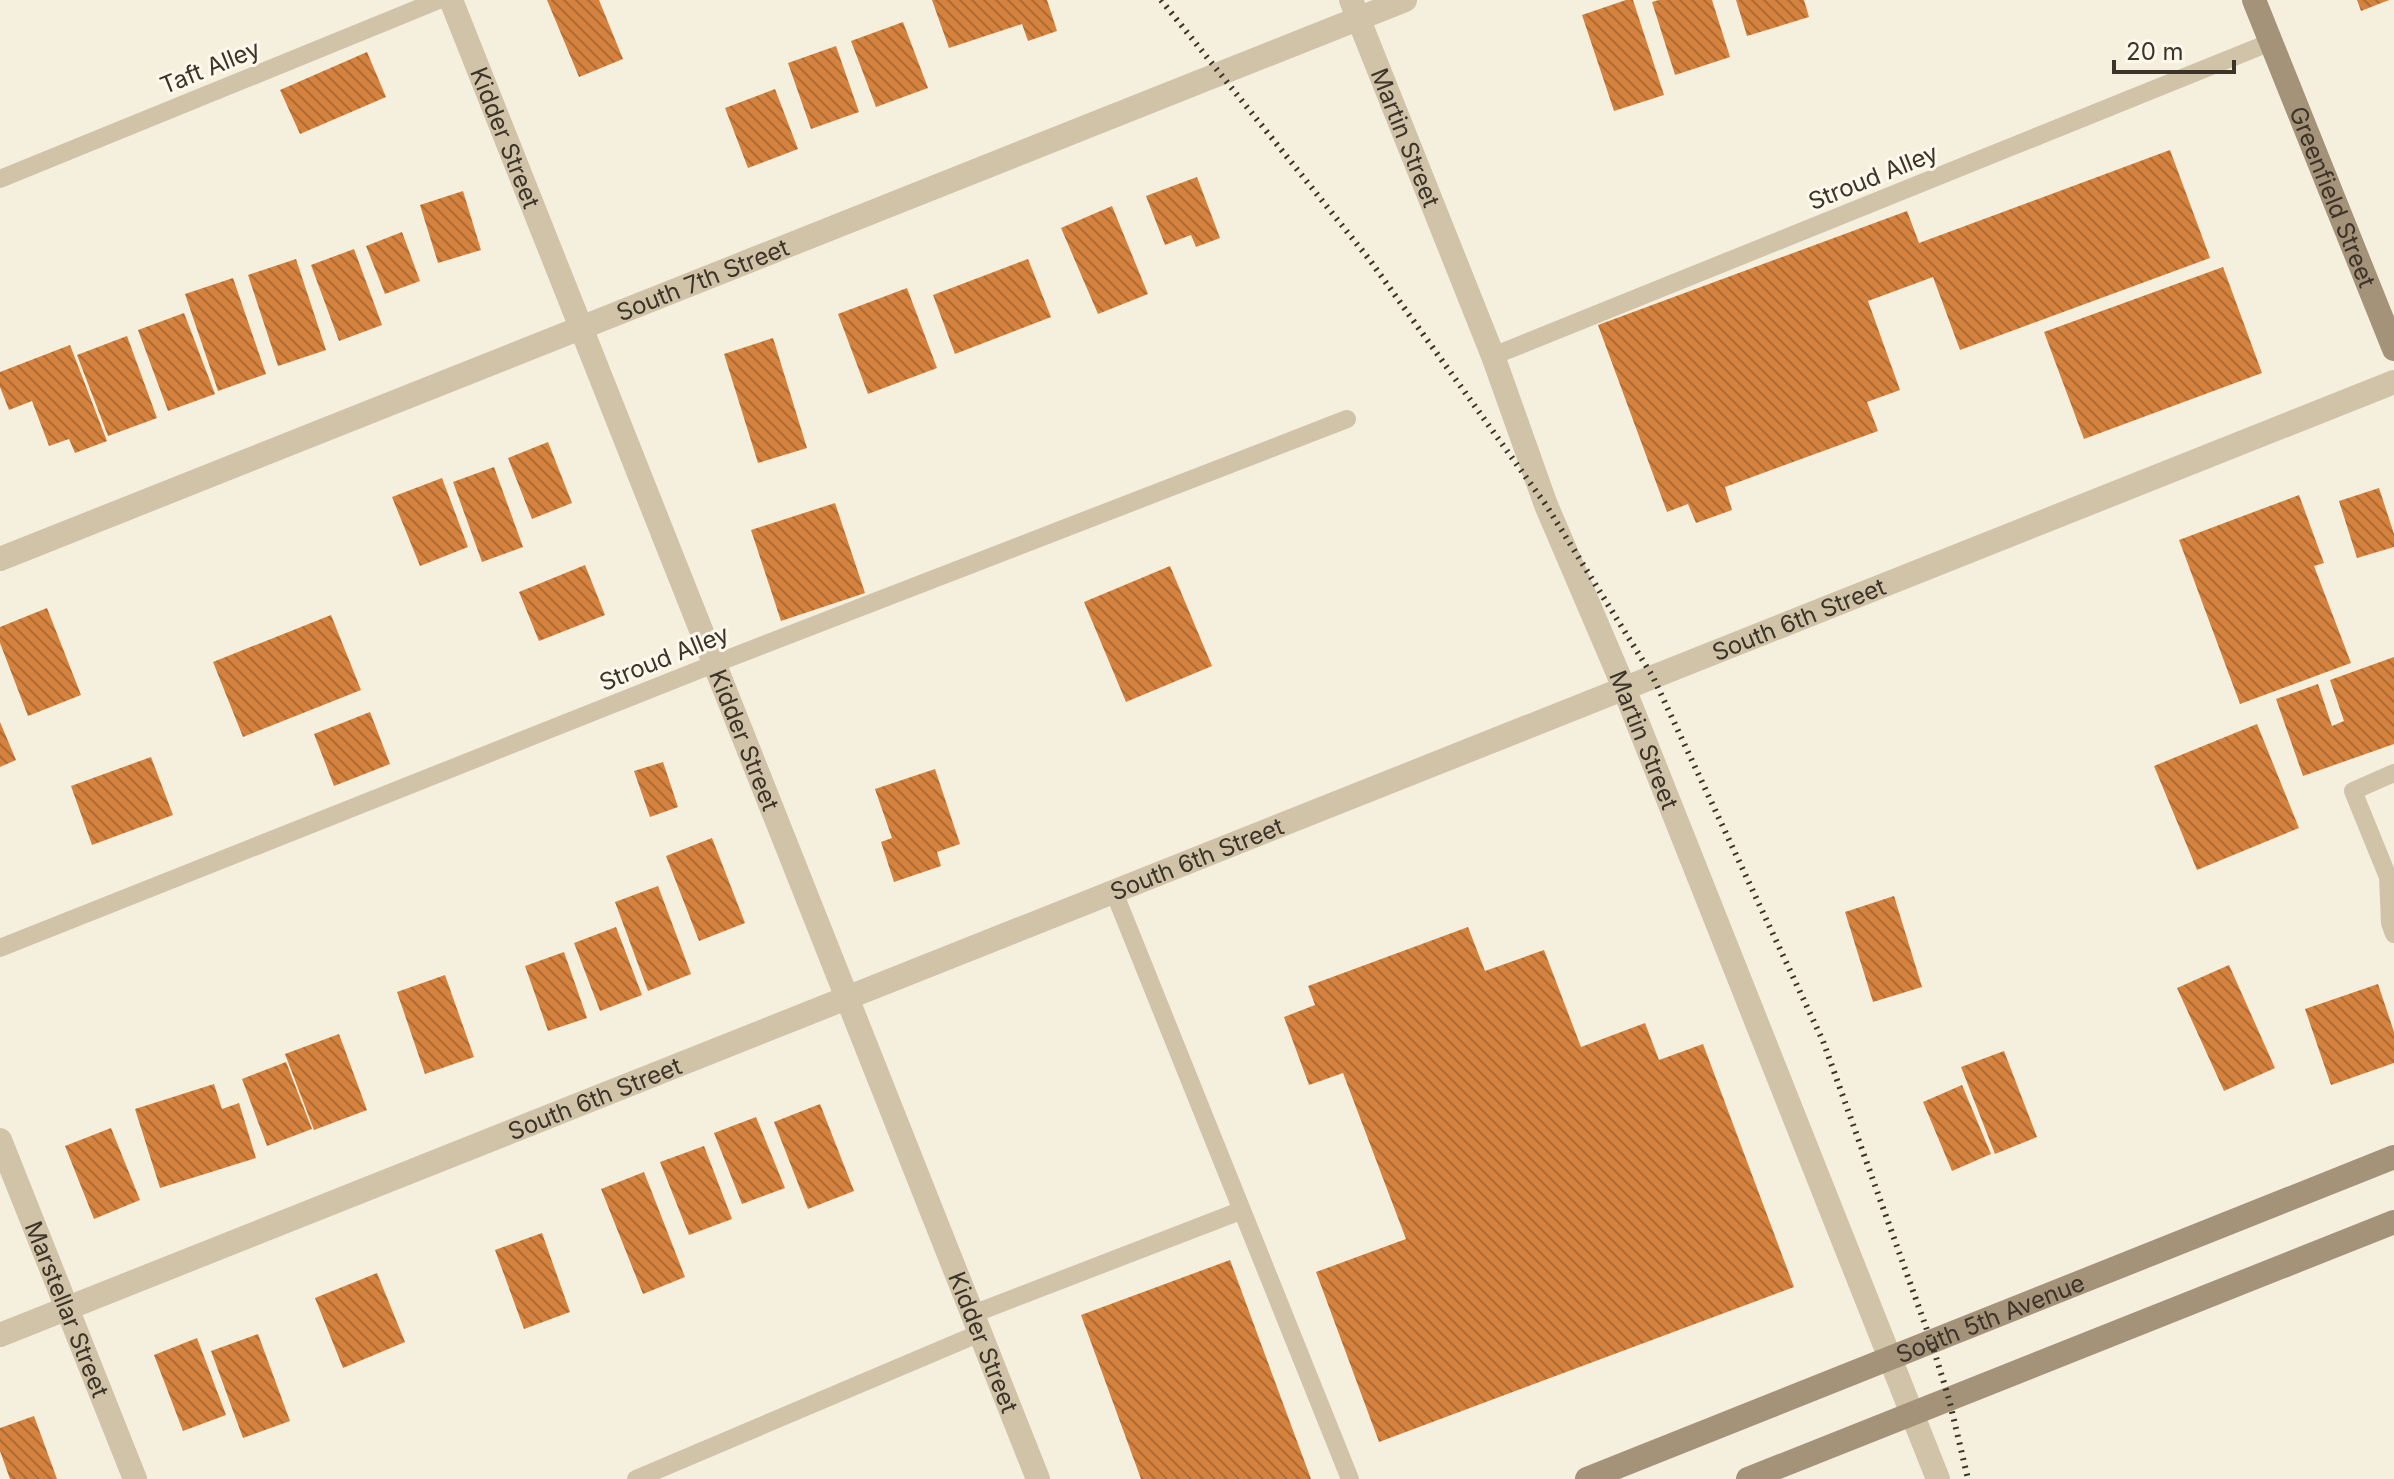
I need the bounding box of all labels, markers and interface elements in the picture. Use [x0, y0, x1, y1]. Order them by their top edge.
scale bar [2114, 24, 2234, 74]
street label: Taft Alley [156, 34, 264, 100]
text: 20 m [2126, 37, 2184, 66]
street label: Kidder Street [465, 63, 547, 212]
street label: Martin Street [1365, 64, 1447, 211]
street label: Greenfield Street [2284, 102, 2382, 292]
street label: Stroud Alley [1804, 138, 1942, 216]
street label: South 7th Street [612, 232, 793, 327]
street label: South 6th Street [1708, 571, 1890, 667]
street label: Stroud Alley [595, 619, 733, 697]
street label: Kidder Street [704, 665, 786, 815]
street label: Martin Street [1604, 666, 1685, 814]
street label: South 6th Street [1106, 811, 1288, 906]
street label: South 6th Street [504, 1051, 686, 1146]
street label: Marstellar Street [19, 1217, 115, 1402]
street label: Kidder Street [943, 1267, 1025, 1417]
street label: South 5th Avenue [1892, 1268, 2089, 1369]

